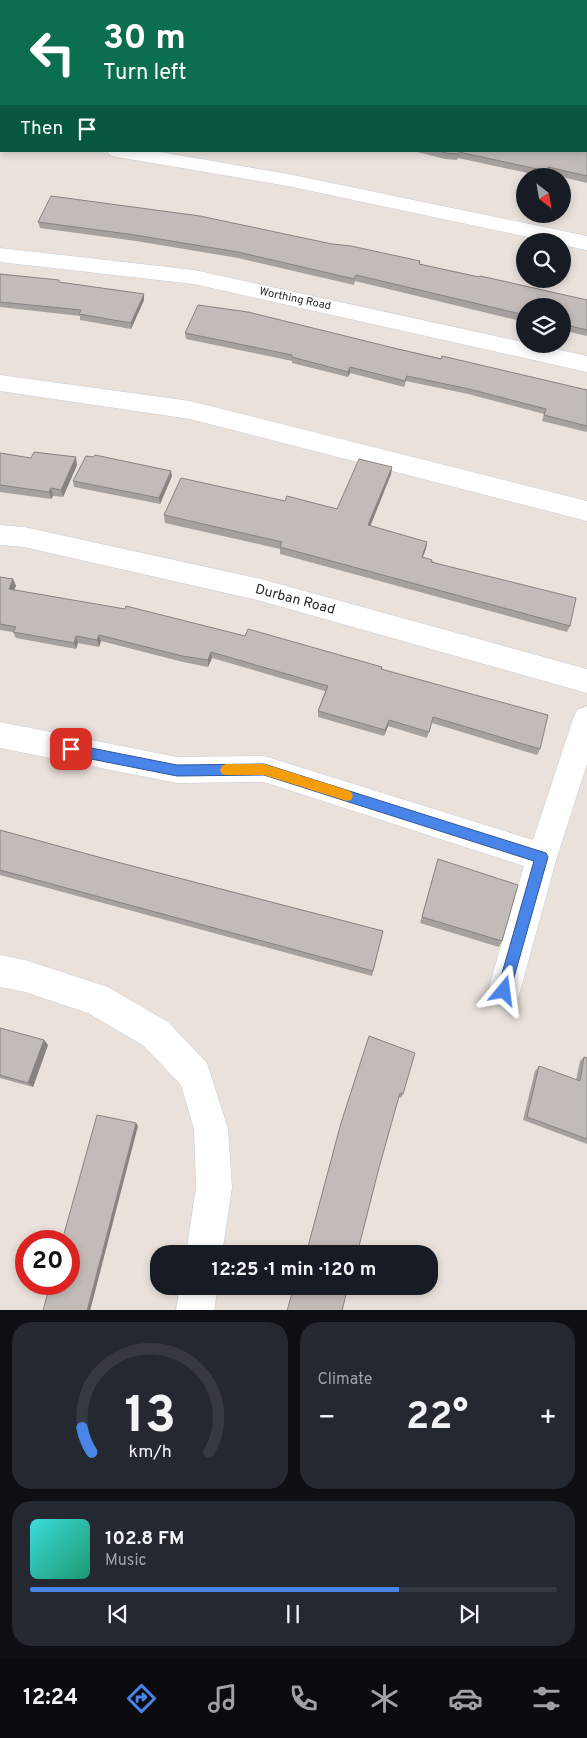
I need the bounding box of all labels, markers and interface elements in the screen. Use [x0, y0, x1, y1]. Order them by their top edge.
text: 30 m [103, 17, 186, 61]
icon: left [20, 20, 85, 85]
text: Turn left [103, 60, 186, 87]
icon: arrive [73, 115, 101, 143]
text: Then [20, 117, 63, 141]
north arrow [516, 168, 571, 222]
map controls [516, 168, 571, 353]
button: search [516, 233, 571, 288]
street label: Worthing Road [258, 285, 332, 313]
button: layers [516, 298, 571, 353]
street label: Durban Road [253, 581, 337, 619]
pin [50, 728, 92, 770]
icon: arrive [57, 735, 85, 763]
position arrow [477, 964, 529, 1016]
speed limit sign: 20 [15, 1230, 80, 1295]
text: 12:25 · 1 min · 120 m [212, 1258, 376, 1282]
text: Climate [318, 1370, 372, 1390]
text: 13 [124, 1385, 176, 1451]
text: 22° [406, 1394, 468, 1443]
text: − [318, 1401, 336, 1437]
text: + [539, 1401, 557, 1437]
text: km/h [128, 1441, 171, 1464]
text: 102.8 FM [105, 1527, 184, 1551]
text: Music [105, 1551, 146, 1571]
icon: previous [104, 1600, 132, 1628]
icon: pause [279, 1600, 307, 1628]
icon: next [455, 1600, 483, 1628]
icon: directions [124, 1681, 159, 1716]
icon: music [205, 1681, 240, 1716]
icon: phone [286, 1681, 321, 1716]
icon: climate [367, 1681, 402, 1716]
icon: car [448, 1681, 483, 1716]
icon: filters [529, 1681, 564, 1716]
text: 12:24 [23, 1685, 78, 1712]

